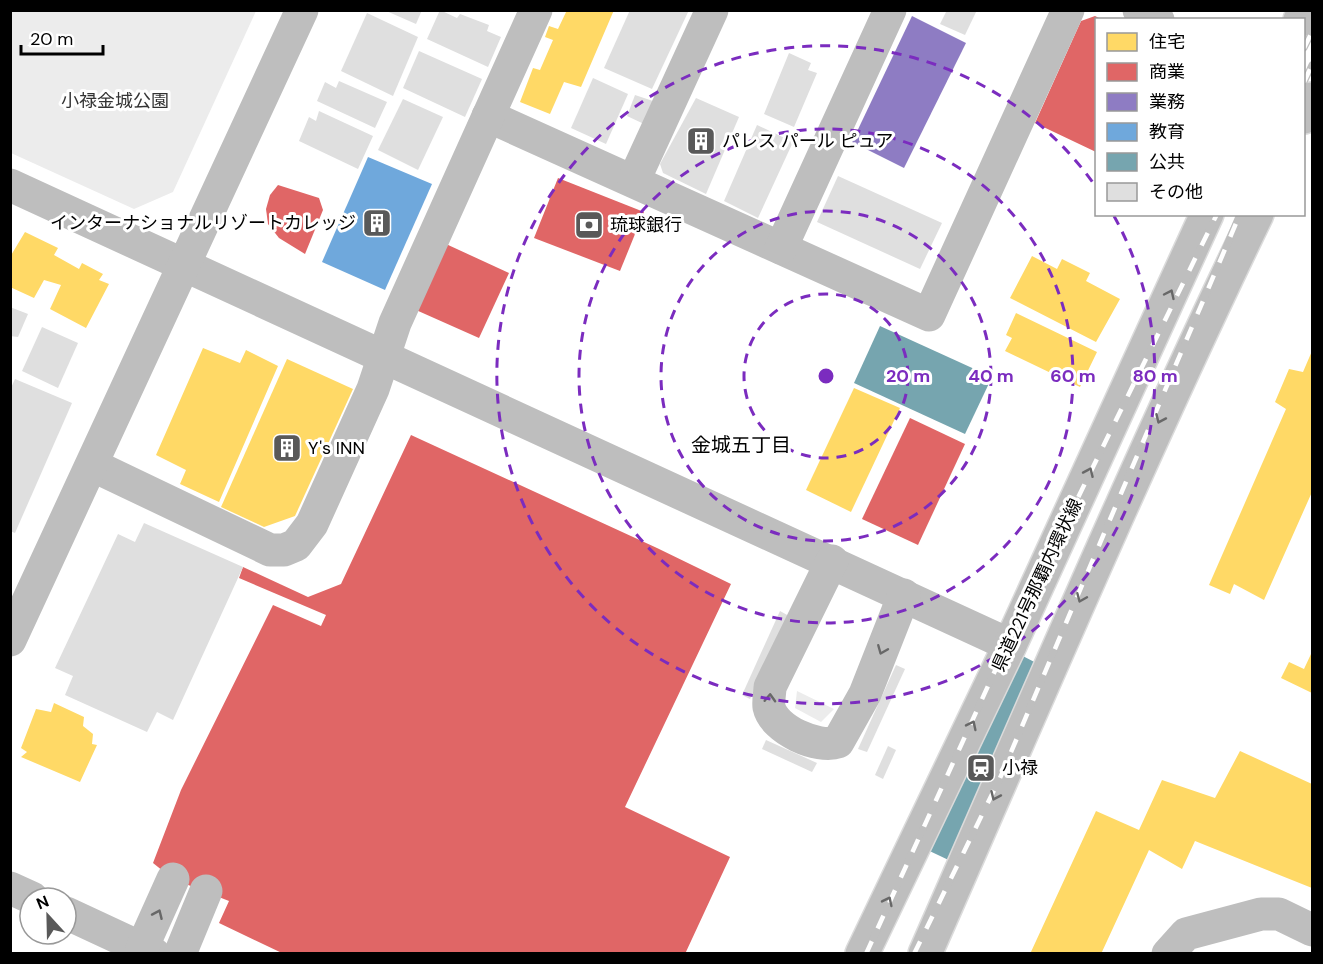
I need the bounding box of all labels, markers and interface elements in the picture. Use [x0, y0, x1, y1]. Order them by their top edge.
scale bar [21, 18, 104, 56]
legend [1095, 18, 1305, 216]
text: 20 m [30, 27, 73, 51]
text: 住宅 [1149, 30, 1185, 54]
text: 商業 [1149, 60, 1185, 84]
park label: 小禄金城公園 [61, 89, 169, 113]
text: 業務 [1149, 90, 1185, 114]
text: 教育 [1149, 120, 1185, 144]
building icon: パレス パール ピュア [685, 125, 717, 157]
place label: パレス パール ピュア [722, 129, 893, 153]
text: 公共 [1149, 150, 1185, 174]
text: その他 [1149, 180, 1203, 204]
building icon: インターナショナルリゾートカレッジ [361, 207, 393, 239]
bank icon: 琉球銀行 [573, 209, 605, 241]
place label: インターナショナルリゾートカレッジ [50, 211, 356, 235]
place label: 琉球銀行 [610, 213, 682, 237]
one-way arrow [1162, 290, 1174, 301]
text: 20 m [886, 364, 930, 388]
text: 40 m [968, 364, 1014, 388]
text: 60 m [1050, 364, 1096, 388]
text: 80 m [1132, 364, 1178, 388]
centre of rings [816, 366, 836, 386]
one-way arrow [1155, 413, 1167, 424]
building icon: Y's INN [271, 432, 303, 464]
district label: 金城五丁目 [691, 432, 791, 458]
place label: Y's INN [308, 436, 365, 460]
one-way arrow [1081, 467, 1093, 478]
street label: 県道221号那覇内環状線 [986, 495, 1088, 675]
one-way arrow [1076, 591, 1088, 602]
one-way arrow [877, 643, 889, 654]
one-way arrow [764, 693, 776, 702]
one-way arrow [964, 720, 976, 731]
station icon: 小禄 [965, 752, 997, 784]
place label: 小禄 [1002, 756, 1038, 780]
one-way arrow [990, 789, 1002, 800]
north arrow [18, 886, 78, 946]
text: N [33, 891, 52, 914]
one-way arrow [880, 896, 892, 907]
one-way arrow [150, 909, 162, 920]

